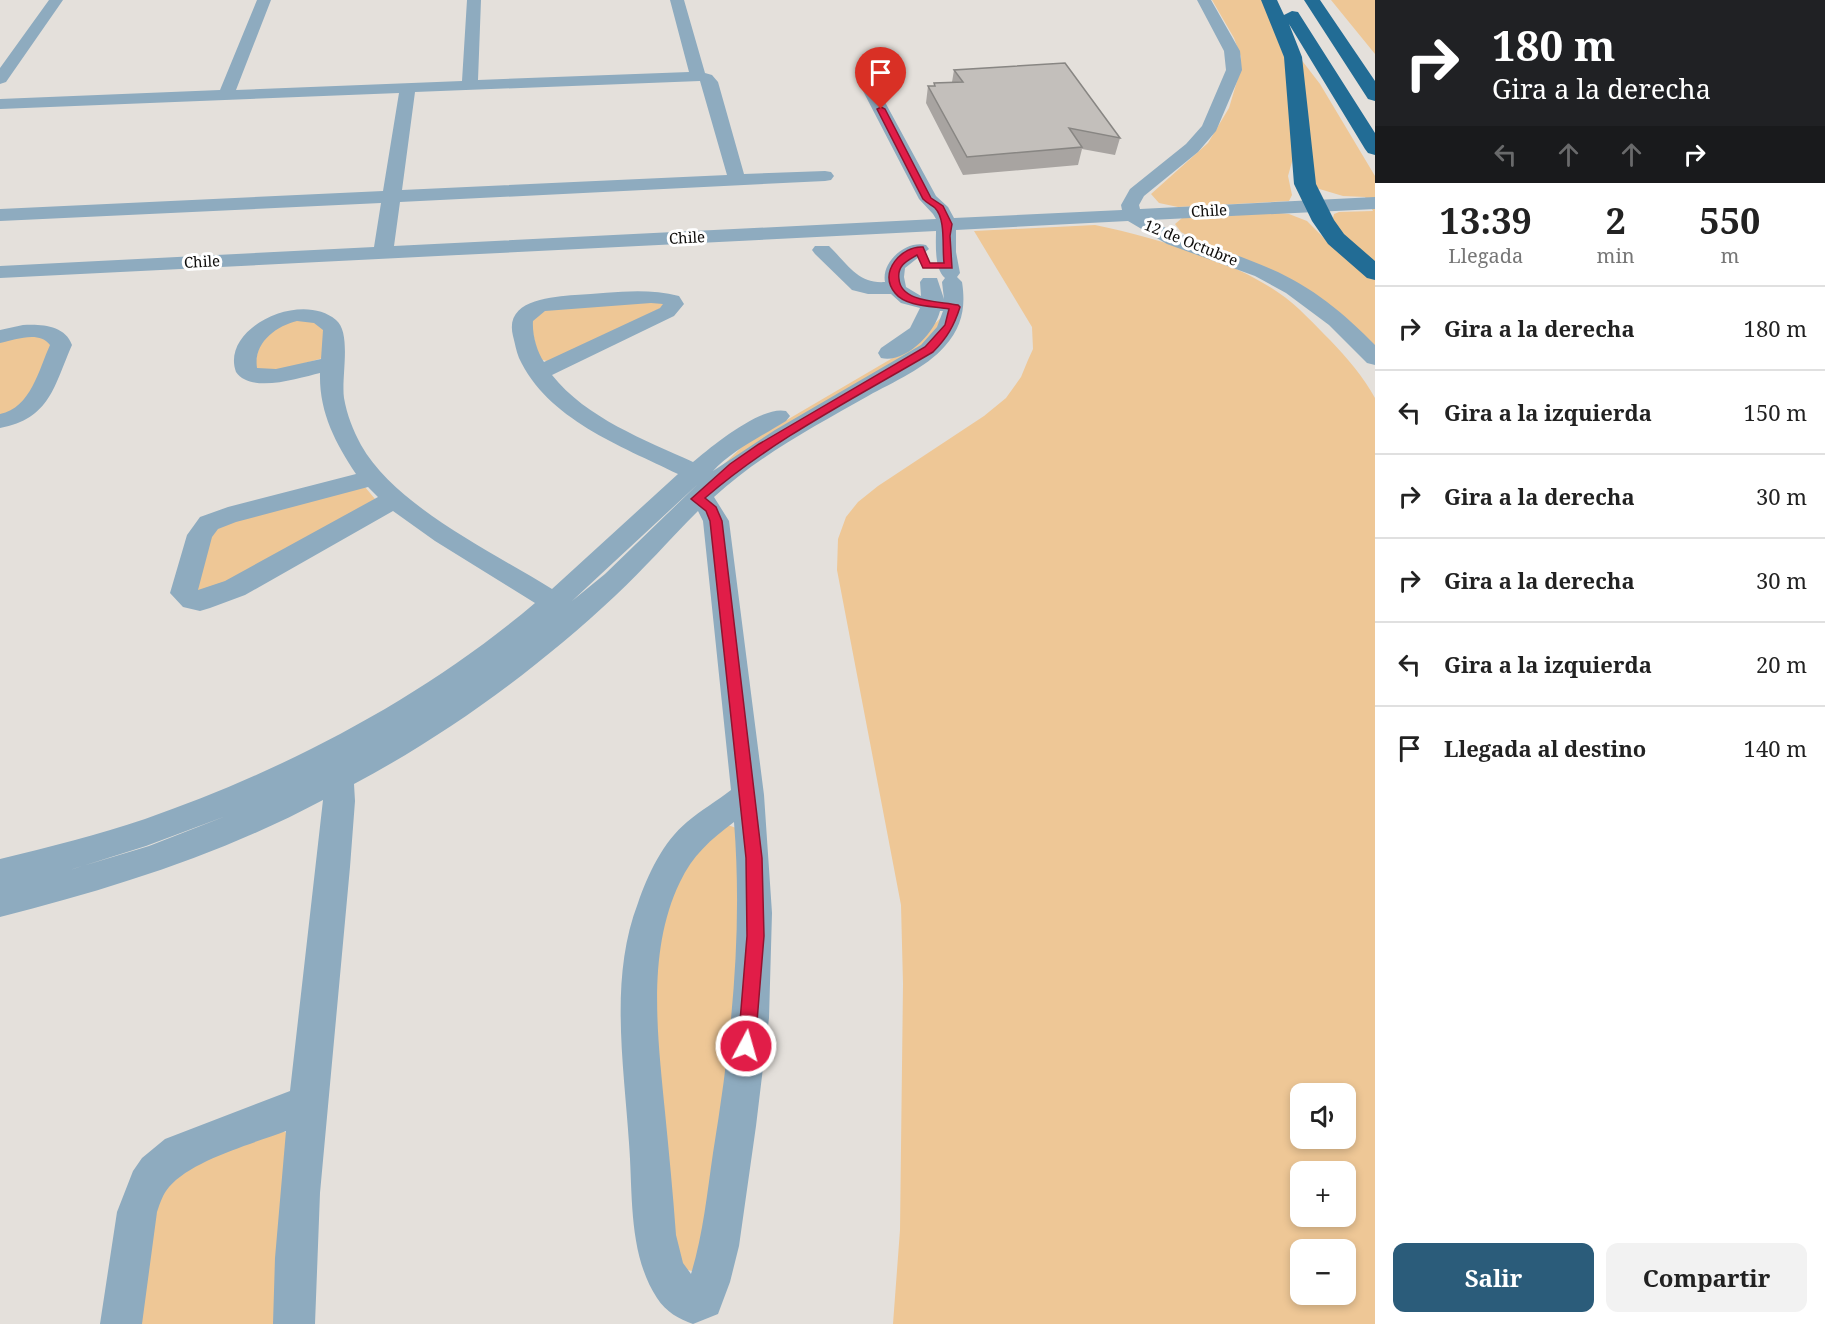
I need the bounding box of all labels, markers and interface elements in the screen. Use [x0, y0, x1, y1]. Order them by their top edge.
text: 180 m [1492, 16, 1616, 73]
icon: right [1393, 24, 1471, 102]
pin [855, 47, 906, 109]
icon: arrive [864, 56, 897, 89]
text: Gira a la derecha [1492, 70, 1711, 107]
icon: left [1489, 138, 1522, 171]
icon: ahead [1552, 138, 1585, 171]
icon: ahead [1615, 138, 1648, 171]
icon: right [1678, 138, 1711, 171]
text: 13:39 [1440, 196, 1532, 245]
text: 2 [1605, 196, 1626, 245]
text: 550 [1699, 196, 1760, 245]
street label: Chile [1190, 199, 1228, 221]
street label: 12 de Octubre [1142, 214, 1241, 270]
street label: Chile [668, 226, 706, 248]
text: Llegada [1448, 242, 1523, 269]
text: min [1597, 242, 1635, 269]
text: m [1720, 242, 1739, 269]
street label: Chile [183, 250, 221, 272]
icon: right [1393, 312, 1426, 345]
text: Gira a la derecha [1444, 313, 1635, 343]
text: 180 m [1744, 313, 1807, 343]
icon: left [1393, 396, 1426, 429]
text: Gira a la izquierda [1444, 397, 1652, 427]
text: 150 m [1744, 397, 1807, 427]
icon: right [1393, 480, 1426, 513]
text: Gira a la derecha [1444, 481, 1635, 511]
text: 30 m [1756, 481, 1807, 511]
icon: right [1393, 564, 1426, 597]
text: Gira a la derecha [1444, 565, 1635, 595]
text: 30 m [1756, 565, 1807, 595]
icon: left [1393, 648, 1426, 681]
text: Gira a la izquierda [1444, 649, 1652, 679]
text: 20 m [1756, 649, 1807, 679]
icon: arrive [1393, 732, 1426, 765]
text: Llegada al destino [1444, 733, 1646, 763]
text: 140 m [1744, 733, 1807, 763]
position arrow [714, 1014, 778, 1078]
map controls [1290, 1083, 1356, 1305]
button: sound [1290, 1083, 1356, 1149]
button: + [1290, 1161, 1356, 1227]
button: − [1290, 1239, 1356, 1305]
button: Salir [1393, 1243, 1594, 1312]
button: Compartir [1606, 1243, 1807, 1312]

